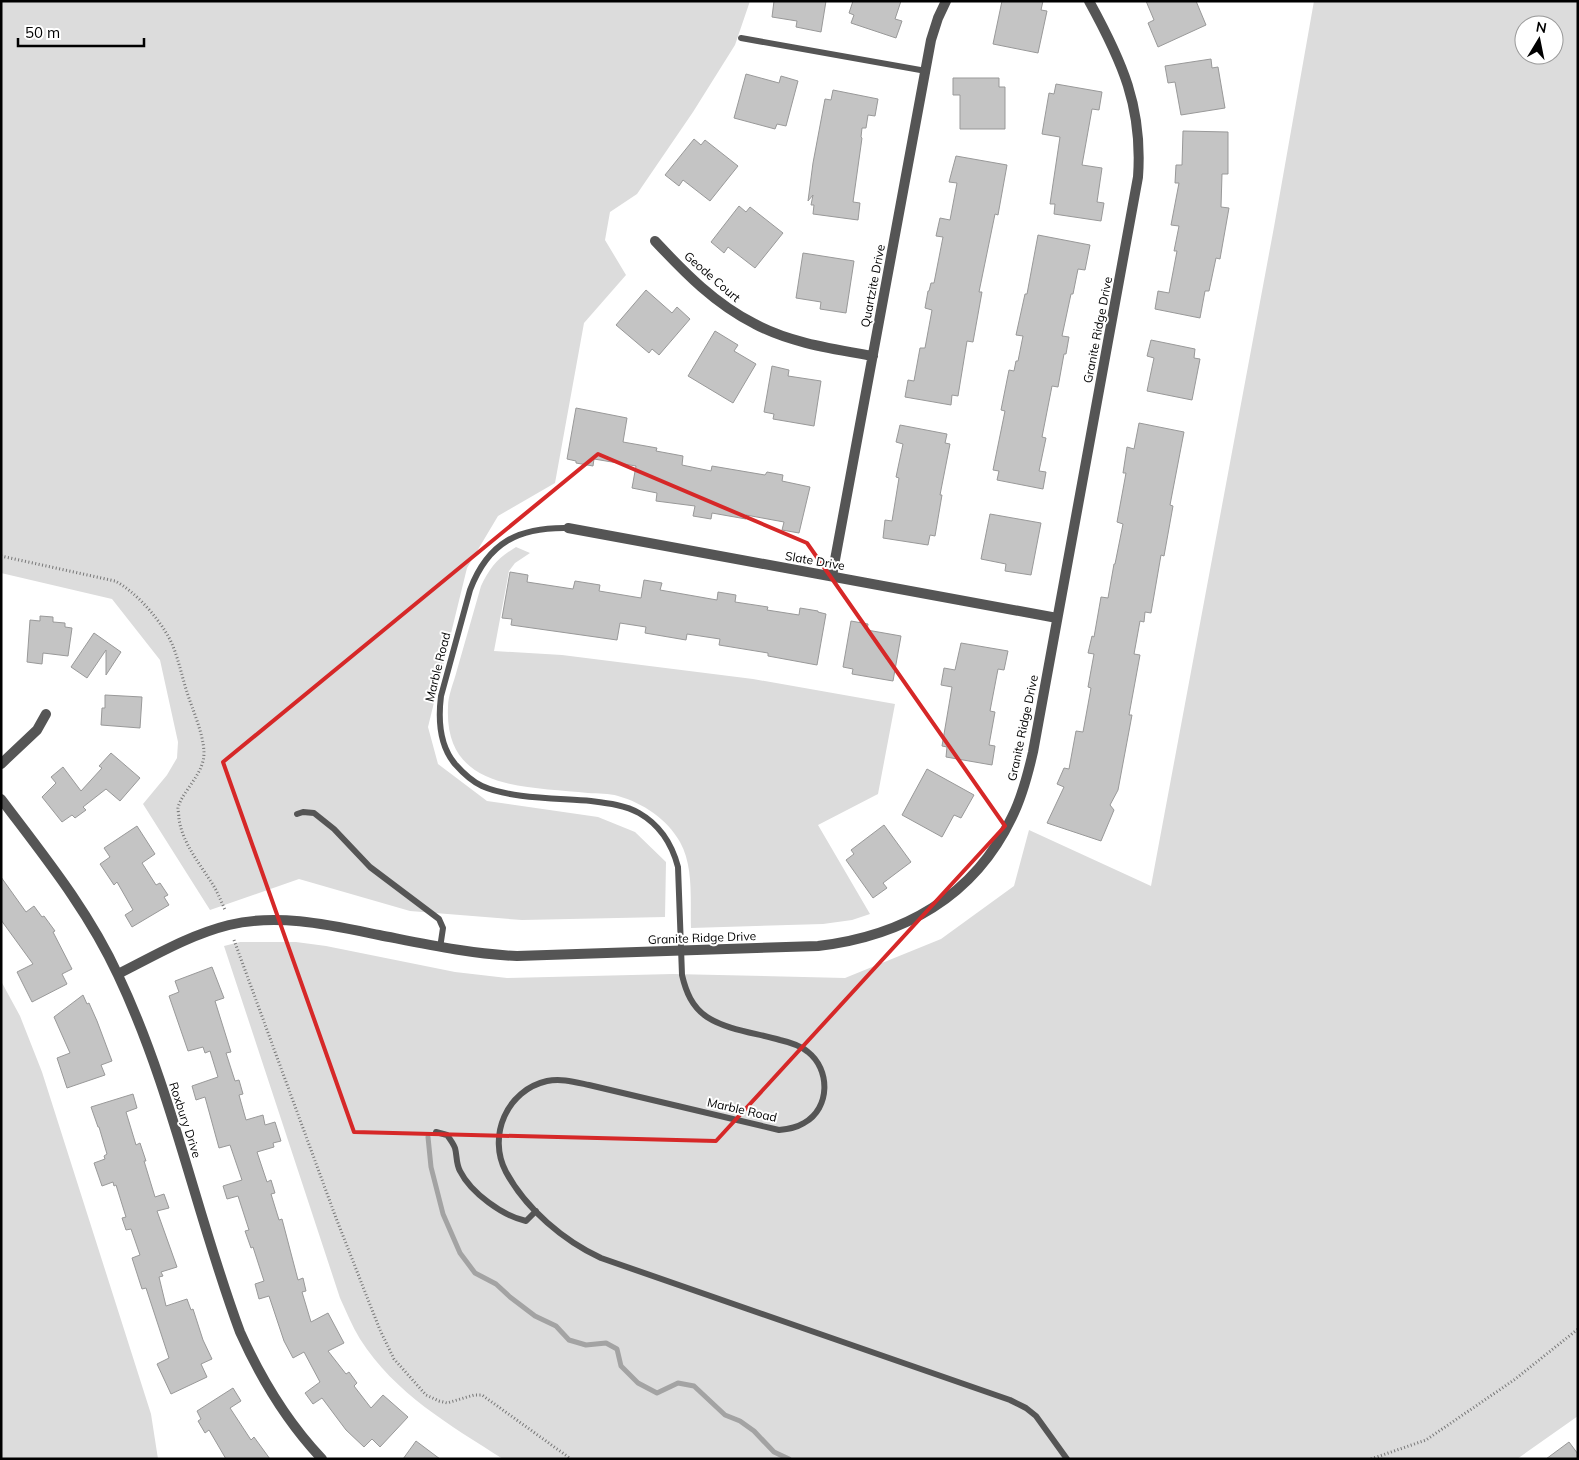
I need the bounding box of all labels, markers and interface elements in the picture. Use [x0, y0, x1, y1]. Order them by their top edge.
scale bar [18, 15, 144, 47]
north arrow [1514, 15, 1564, 65]
text: N [1534, 17, 1548, 37]
text: 50 m [25, 23, 60, 42]
street label: Quartzite Drive [857, 243, 888, 329]
street label: Geode Court [681, 248, 743, 305]
street label: Granite Ridge Drive [1080, 275, 1115, 384]
street label: Slate Drive [784, 548, 846, 573]
street label: Marble Road [422, 631, 453, 703]
street label: Granite Ridge Drive [1004, 673, 1041, 782]
street label: Granite Ridge Drive [648, 928, 756, 947]
street label: Roxbury Drive [166, 1080, 205, 1160]
street label: Marble Road [706, 1094, 778, 1125]

